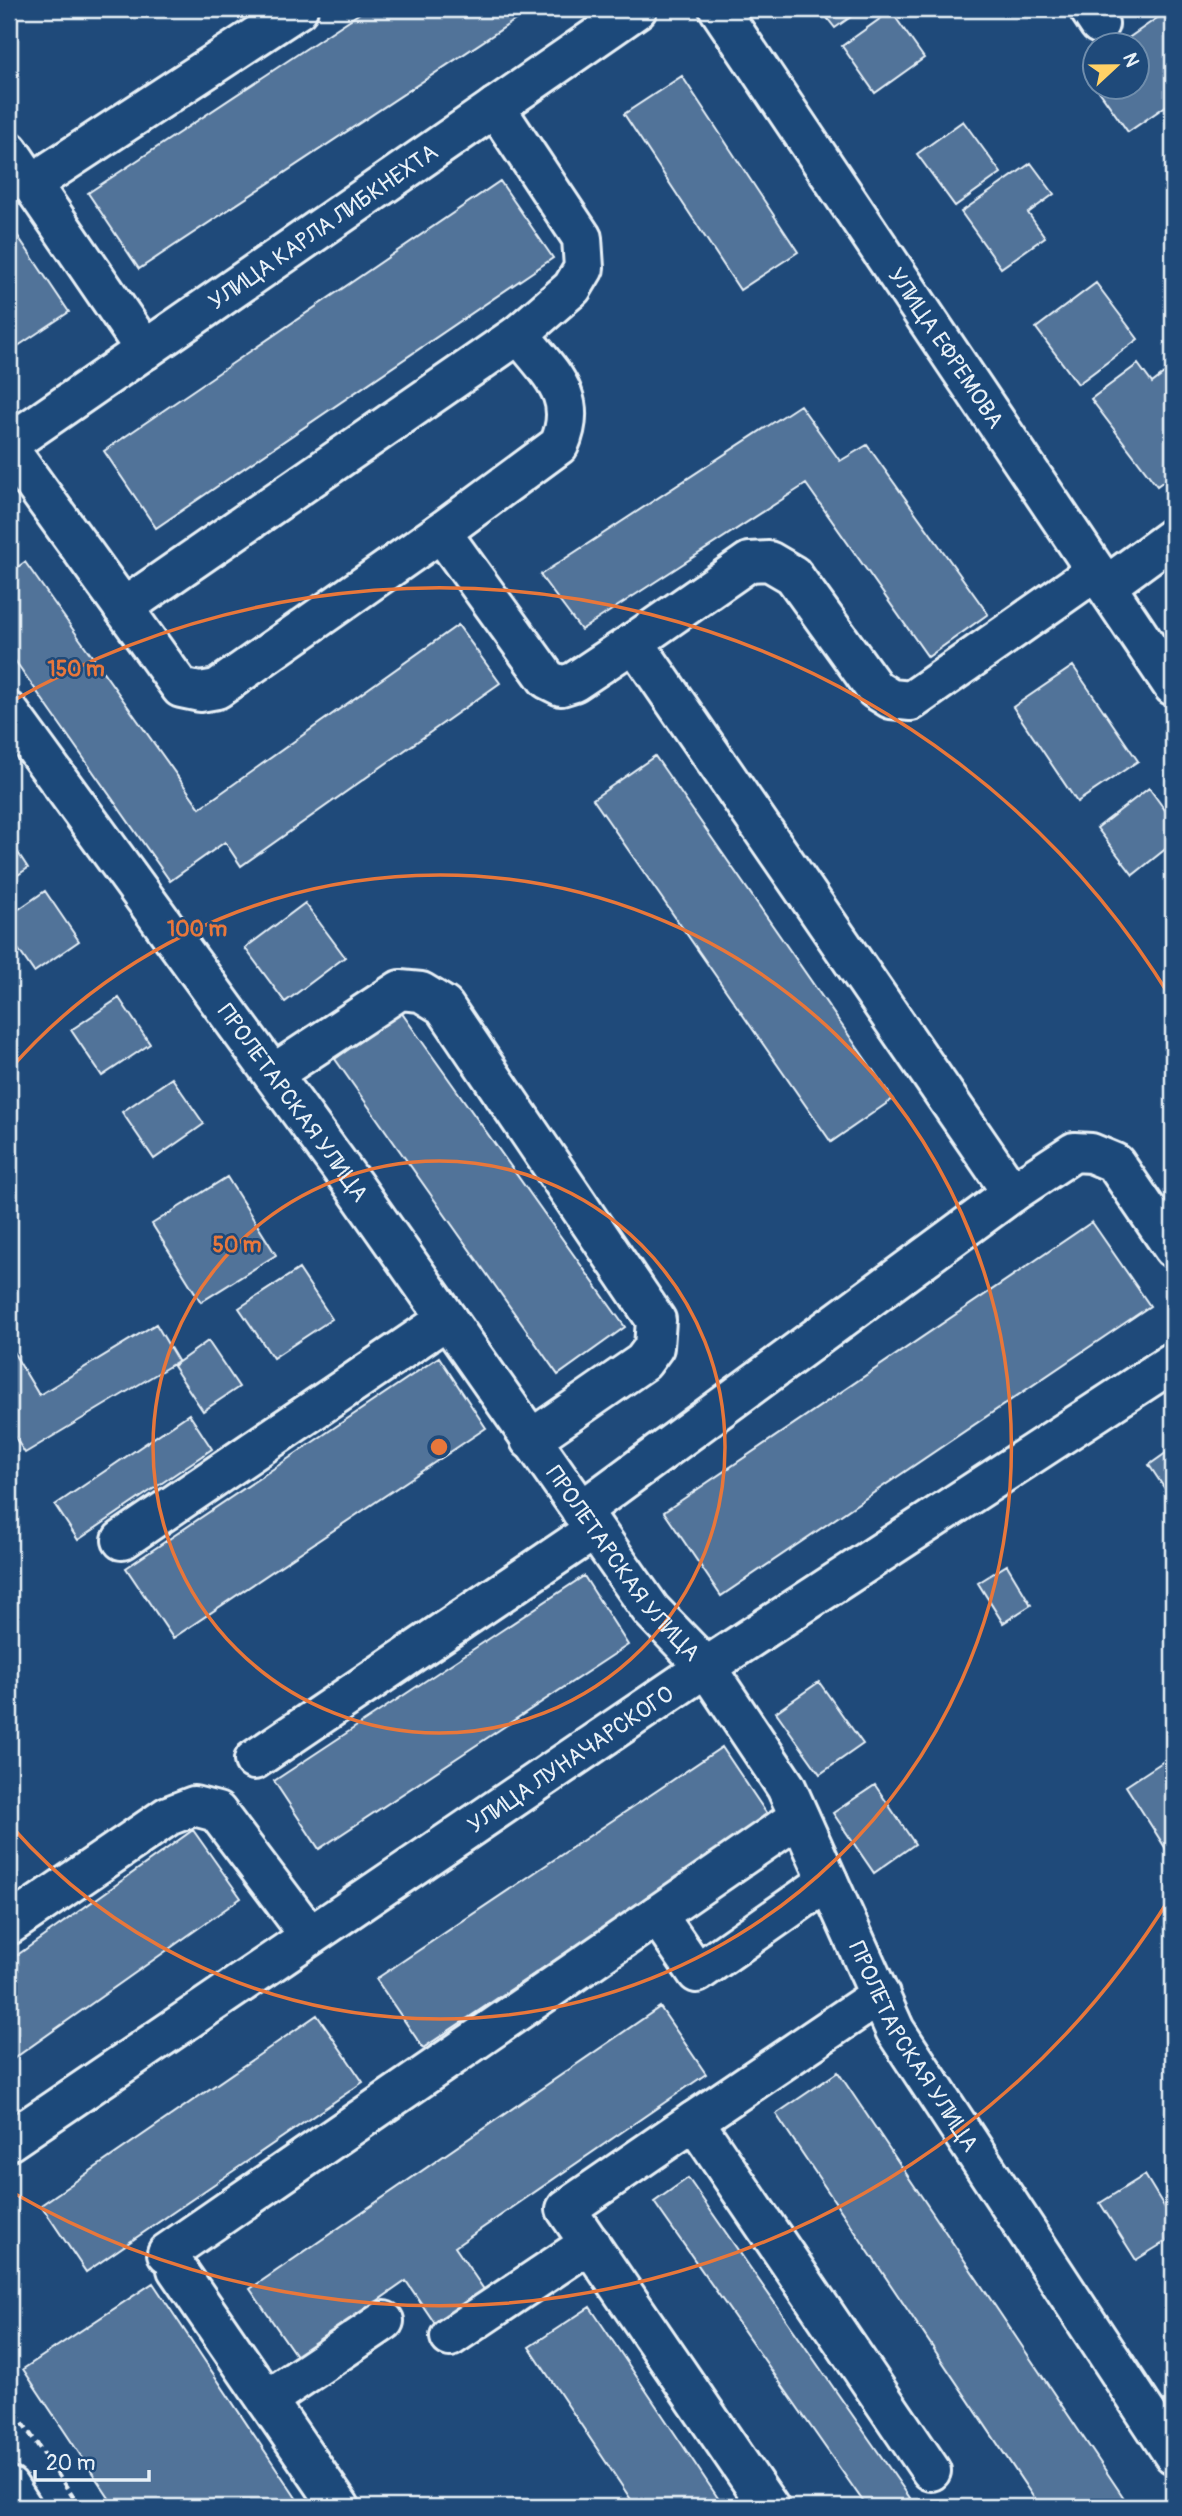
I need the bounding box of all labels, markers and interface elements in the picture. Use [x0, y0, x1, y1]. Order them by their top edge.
north arrow [1080, 32, 1150, 102]
text: N [1117, 50, 1144, 71]
street label: УЛИЦА КАРЛА ЛИБКНЕХТА [203, 137, 443, 316]
street label: УЛИЦА ЕФРЕМОВА [882, 262, 1011, 434]
text: 150 m [47, 656, 105, 683]
text: 100 m [167, 916, 227, 943]
street label: ПРОЛЕТАРСКАЯ УЛИЦА [211, 998, 375, 1207]
text: 50 m [213, 1232, 262, 1259]
centre of rings [427, 1435, 451, 1459]
street label: ПРОЛЕТАРСКАЯ УЛИЦА [540, 1460, 707, 1667]
street label: УЛИЦА ЛУНАЧАРСКОГО [462, 1679, 679, 1839]
street label: ПРОЛЕТАРСКАЯ УЛИЦА [843, 1937, 985, 2157]
scale bar [35, 2439, 149, 2483]
text: 20 m [46, 2450, 95, 2477]

